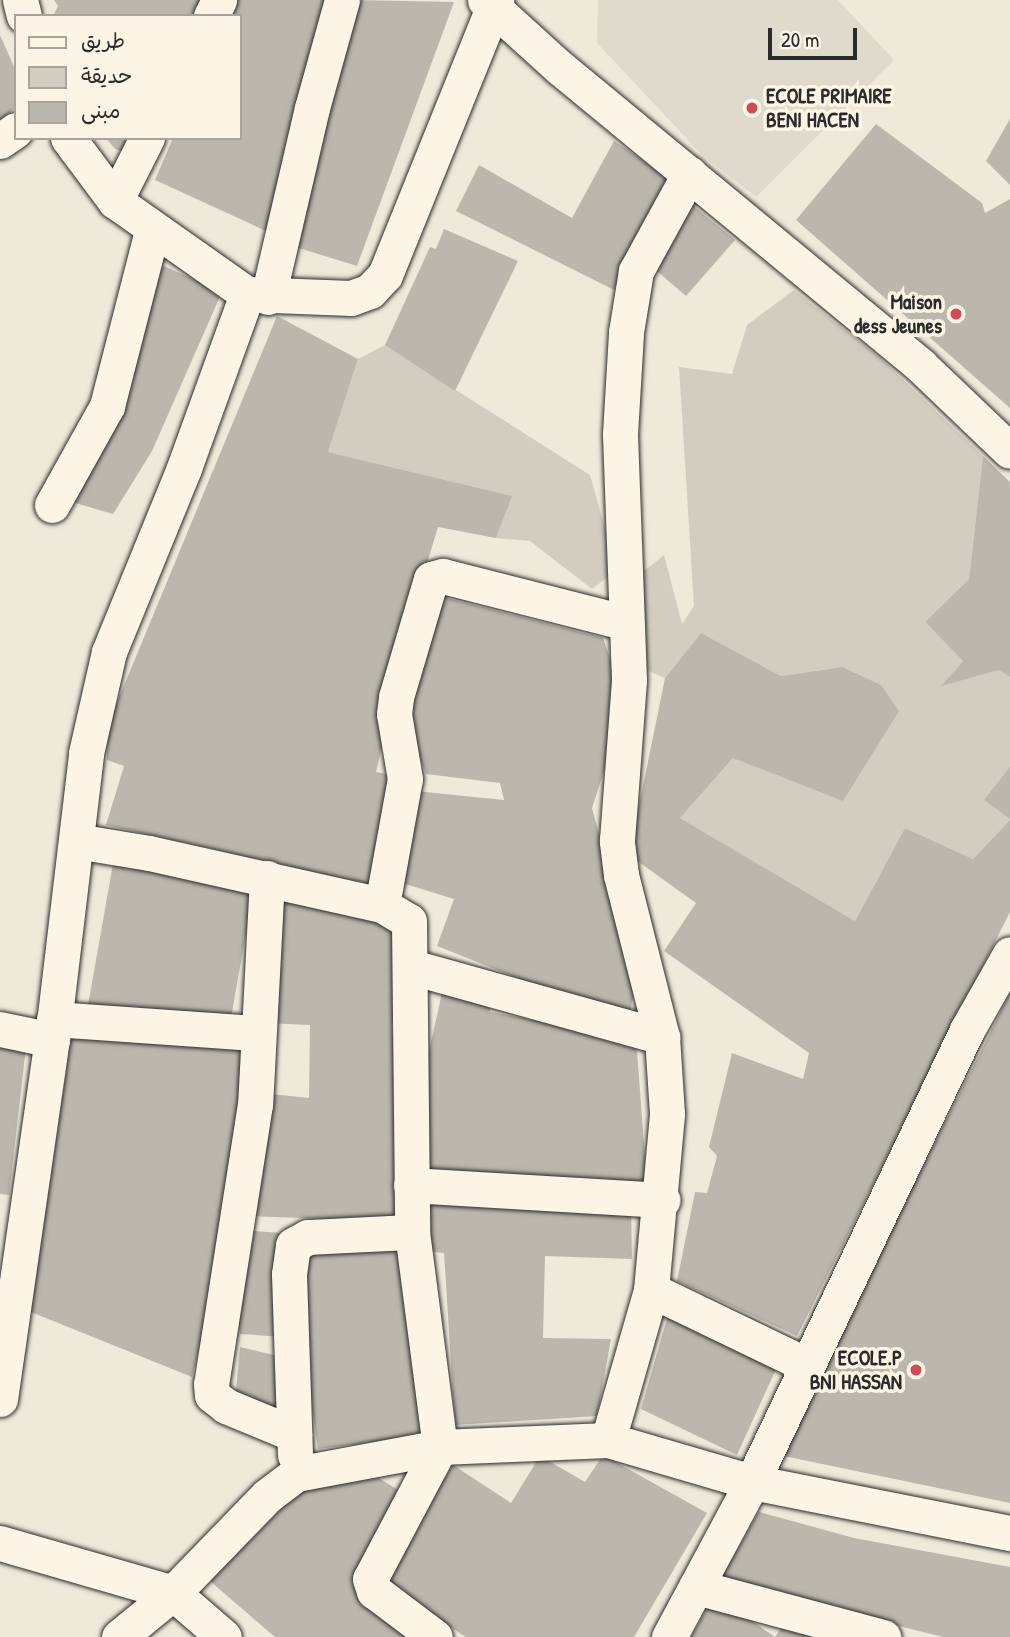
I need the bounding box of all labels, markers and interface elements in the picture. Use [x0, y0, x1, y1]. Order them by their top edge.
legend [14, 14, 242, 140]
scale bar [772, 14, 861, 58]
text: 20 m [781, 25, 819, 54]
text: طريق [81, 26, 125, 55]
text: حديقة [81, 61, 132, 90]
place label: ECOLE PRIMAIRE BENI HACEN [766, 83, 891, 133]
text: مبنى [81, 96, 120, 125]
marker: ECOLE PRIMAIRE BENI HACEN [744, 100, 760, 116]
place label: Maison dess Jeunes [854, 289, 942, 339]
marker: Maison dess Jeunes [948, 306, 964, 322]
place label: ECOLE.P BNI HASSAN [810, 1345, 902, 1395]
marker: ECOLE.P BNI HASSAN [908, 1362, 924, 1378]

